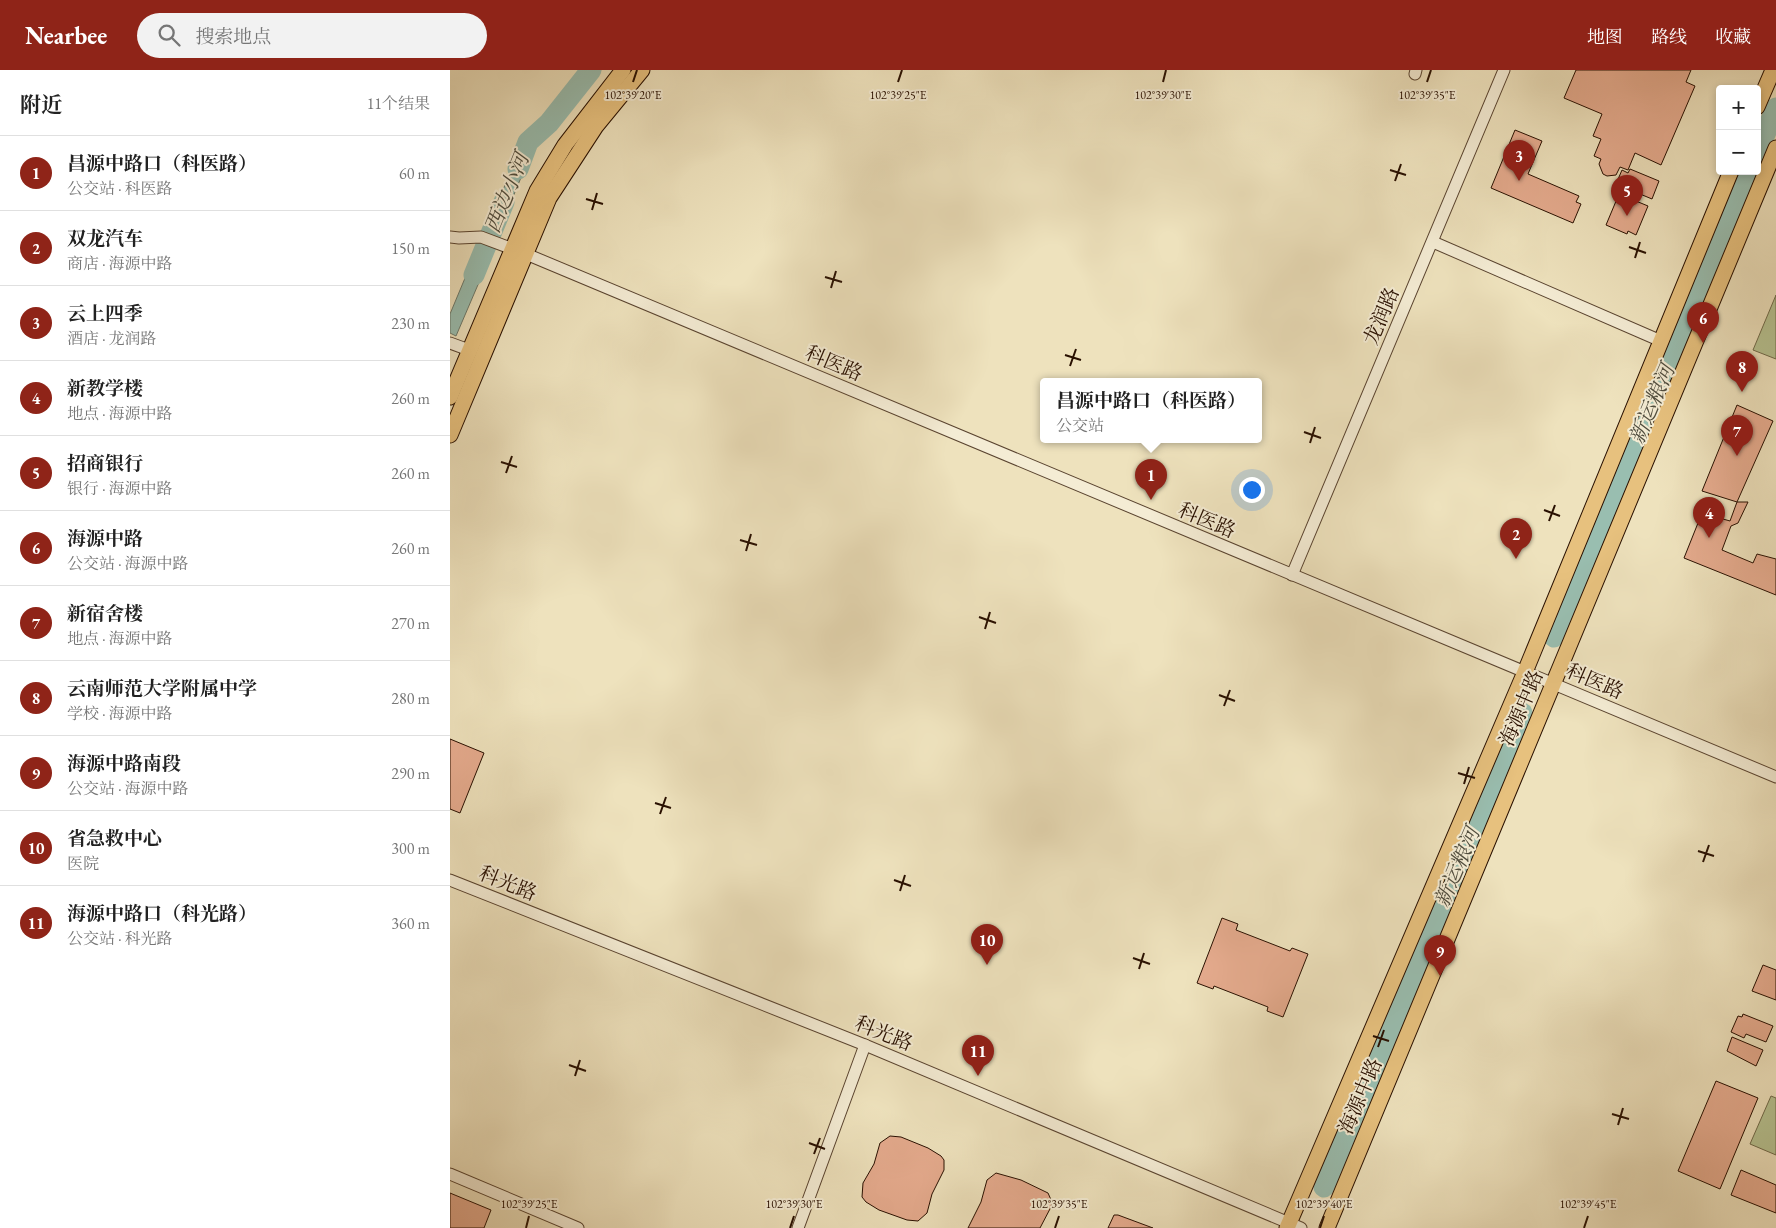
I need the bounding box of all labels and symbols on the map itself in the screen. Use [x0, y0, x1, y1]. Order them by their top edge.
text: 102°39'20"E [605, 87, 662, 103]
text: 102°39'25"E [870, 87, 927, 103]
text: 102°39'30"E [1135, 87, 1192, 103]
text: 102°39'35"E [1399, 87, 1456, 103]
pin: 3 [1503, 140, 1535, 181]
water label: 西边小河 [478, 145, 536, 237]
pin: 5 [1611, 175, 1643, 216]
street label: 龙润路 [1357, 283, 1405, 349]
pin: 6 [1687, 302, 1719, 343]
street label: 科医路 [801, 339, 867, 387]
pin: 8 [1726, 351, 1758, 392]
water label: 新运粮河 [1623, 356, 1682, 448]
pin: 7 [1721, 415, 1753, 456]
pin: 1 [1135, 459, 1167, 500]
your location [1239, 477, 1265, 503]
street label: 科医路 [1174, 496, 1240, 544]
pin: 4 [1693, 497, 1725, 538]
pin: 2 [1500, 518, 1532, 559]
street label: 科医路 [1562, 657, 1628, 705]
street label: 海源中路 [1493, 666, 1549, 750]
water label: 新运粮河 [1428, 819, 1487, 911]
street label: 科光路 [475, 860, 541, 906]
pin: 10 [971, 924, 1003, 965]
pin: 9 [1424, 935, 1456, 976]
street label: 科光路 [851, 1010, 917, 1056]
pin: 11 [962, 1035, 994, 1076]
street label: 海源中路 [1332, 1054, 1388, 1138]
text: 102°39'25"E [501, 1196, 558, 1212]
text: 102°39'30"E [766, 1196, 823, 1212]
text: 102°39'35"E [1031, 1196, 1088, 1212]
text: 102°39'40"E [1296, 1196, 1353, 1212]
text: 102°39'45"E [1560, 1196, 1617, 1212]

